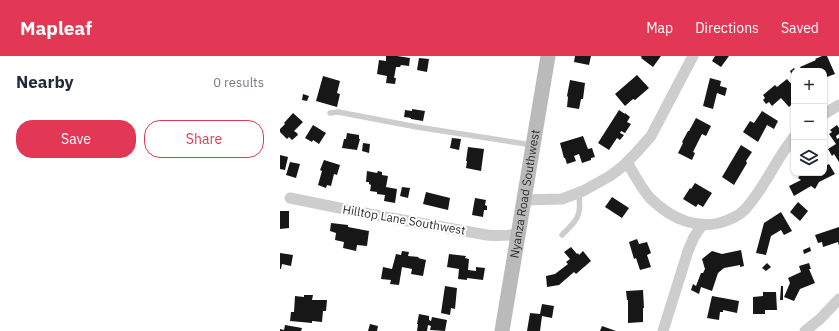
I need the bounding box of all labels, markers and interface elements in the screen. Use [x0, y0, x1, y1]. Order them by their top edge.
text: Mapleaf [20, 16, 92, 40]
text: Map [646, 19, 673, 37]
text: Directions [695, 19, 759, 37]
text: Saved [781, 19, 819, 37]
map controls [791, 68, 827, 176]
button: + [791, 68, 827, 104]
text: Nearby [16, 71, 74, 93]
text: 0 results [213, 74, 264, 91]
button: − [791, 104, 827, 140]
button: Save [16, 120, 136, 158]
button: Share [144, 120, 264, 158]
street label: Nyanza Road Southwest [506, 128, 543, 259]
button: layers [791, 140, 827, 176]
street label: Hilltop Lane Southwest [342, 201, 467, 238]

